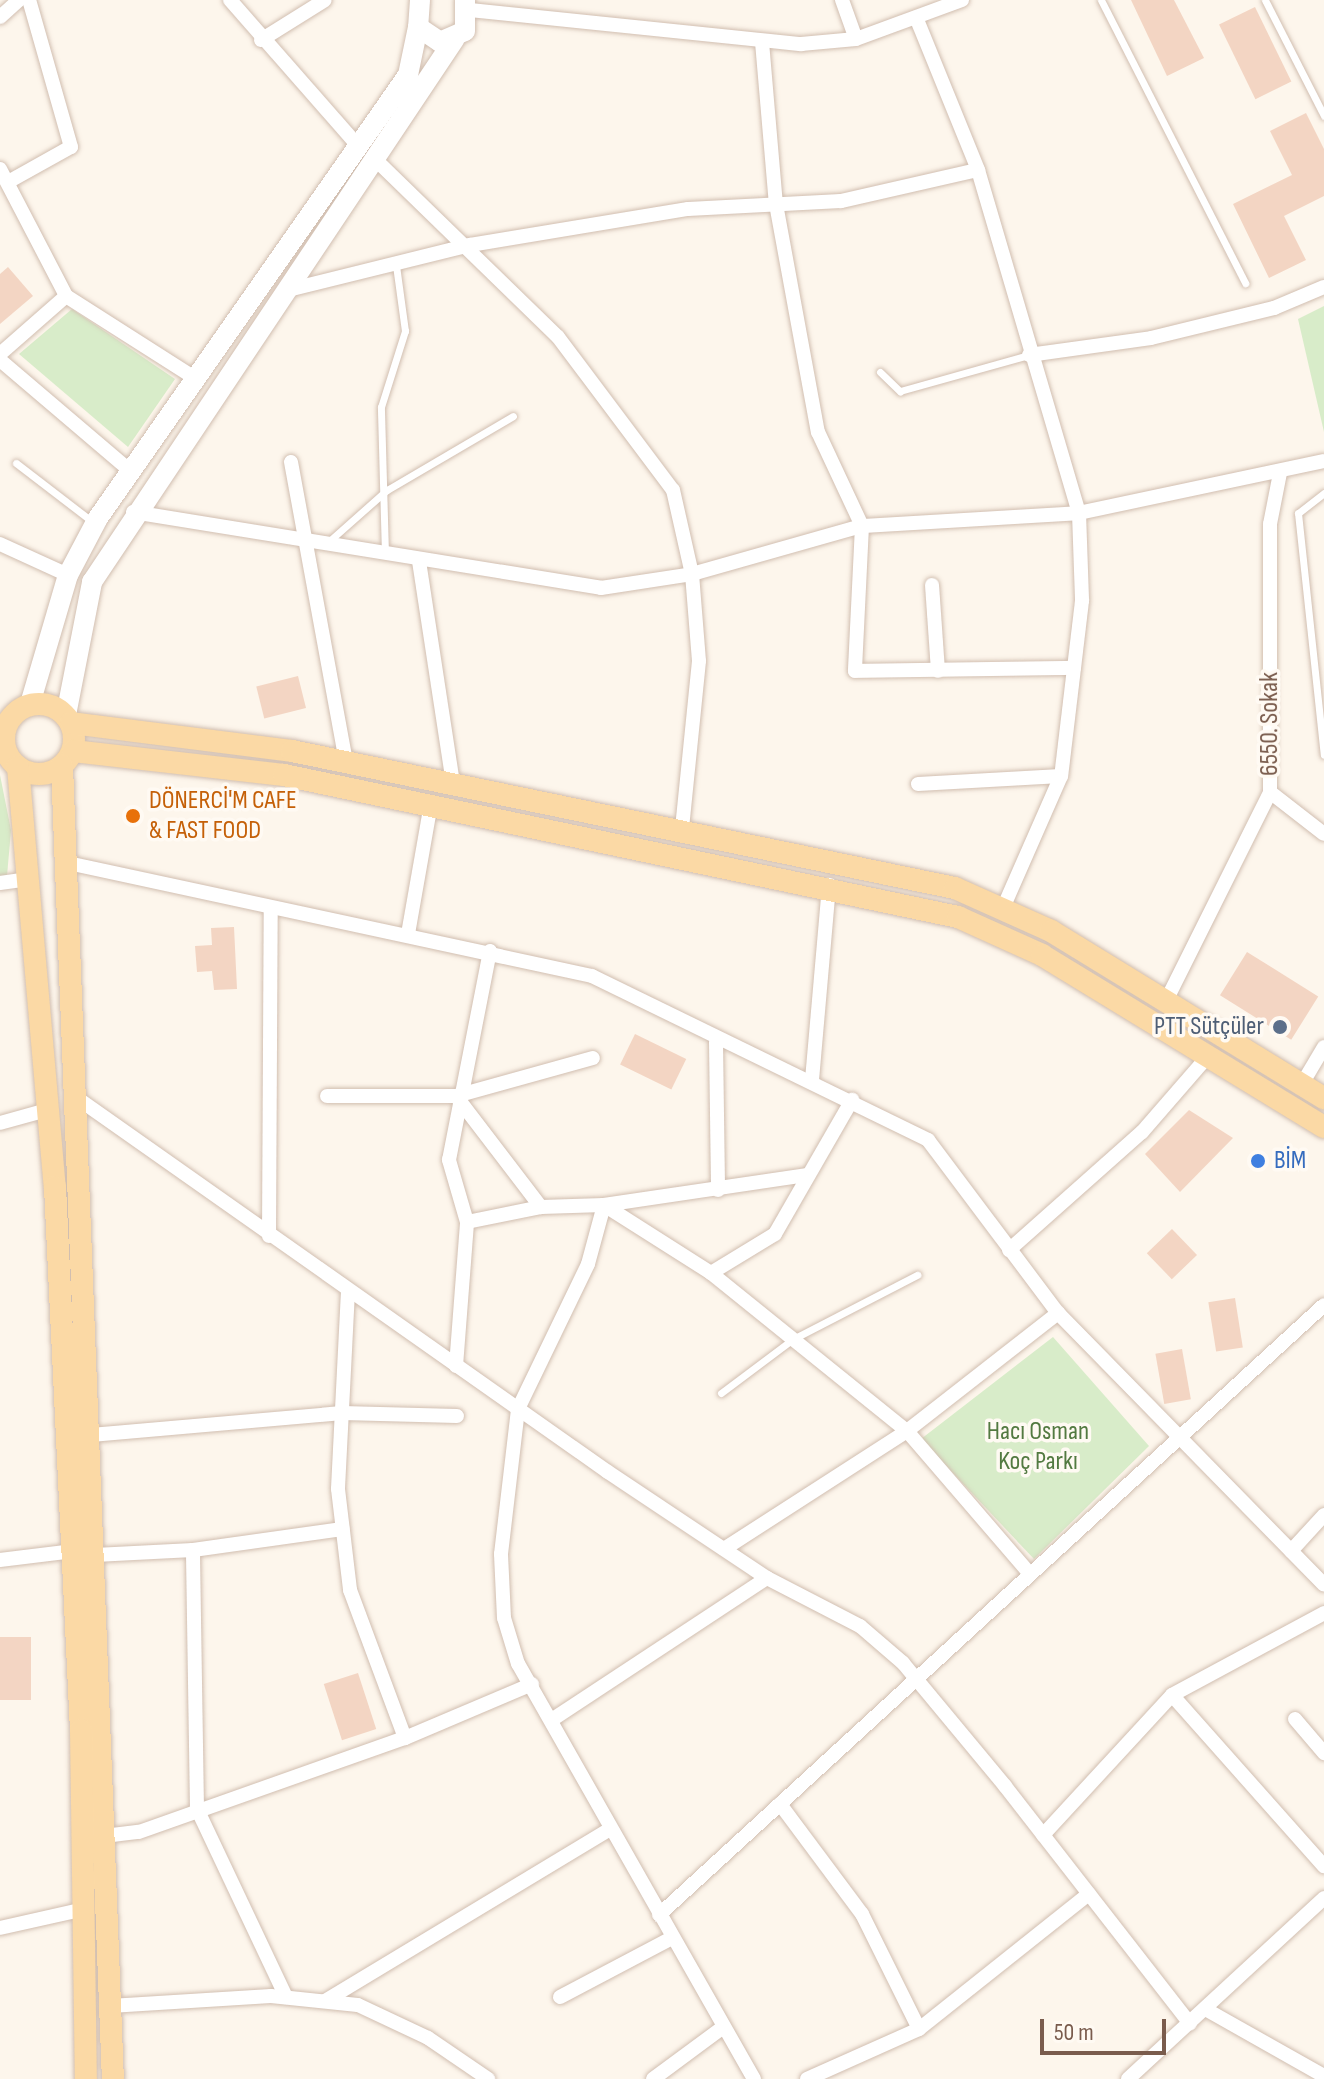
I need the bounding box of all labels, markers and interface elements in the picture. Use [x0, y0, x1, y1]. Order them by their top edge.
street label: 6550. Sokak [1254, 672, 1286, 776]
place label: DÖNERCİ'M CAFE & FAST FOOD [149, 785, 297, 846]
marker: DÖNERCİ'M CAFE & FAST FOOD [124, 807, 142, 825]
place label: PTT Sütçüler [1154, 1011, 1264, 1043]
marker: PTT Sütçüler [1271, 1018, 1289, 1036]
place label: BİM [1274, 1145, 1306, 1177]
marker: BİM [1249, 1152, 1267, 1170]
park label: Hacı Osman Koç Parkı [987, 1416, 1089, 1478]
scale bar [1044, 2003, 1170, 2053]
text: 50 m [1054, 2018, 1094, 2047]

